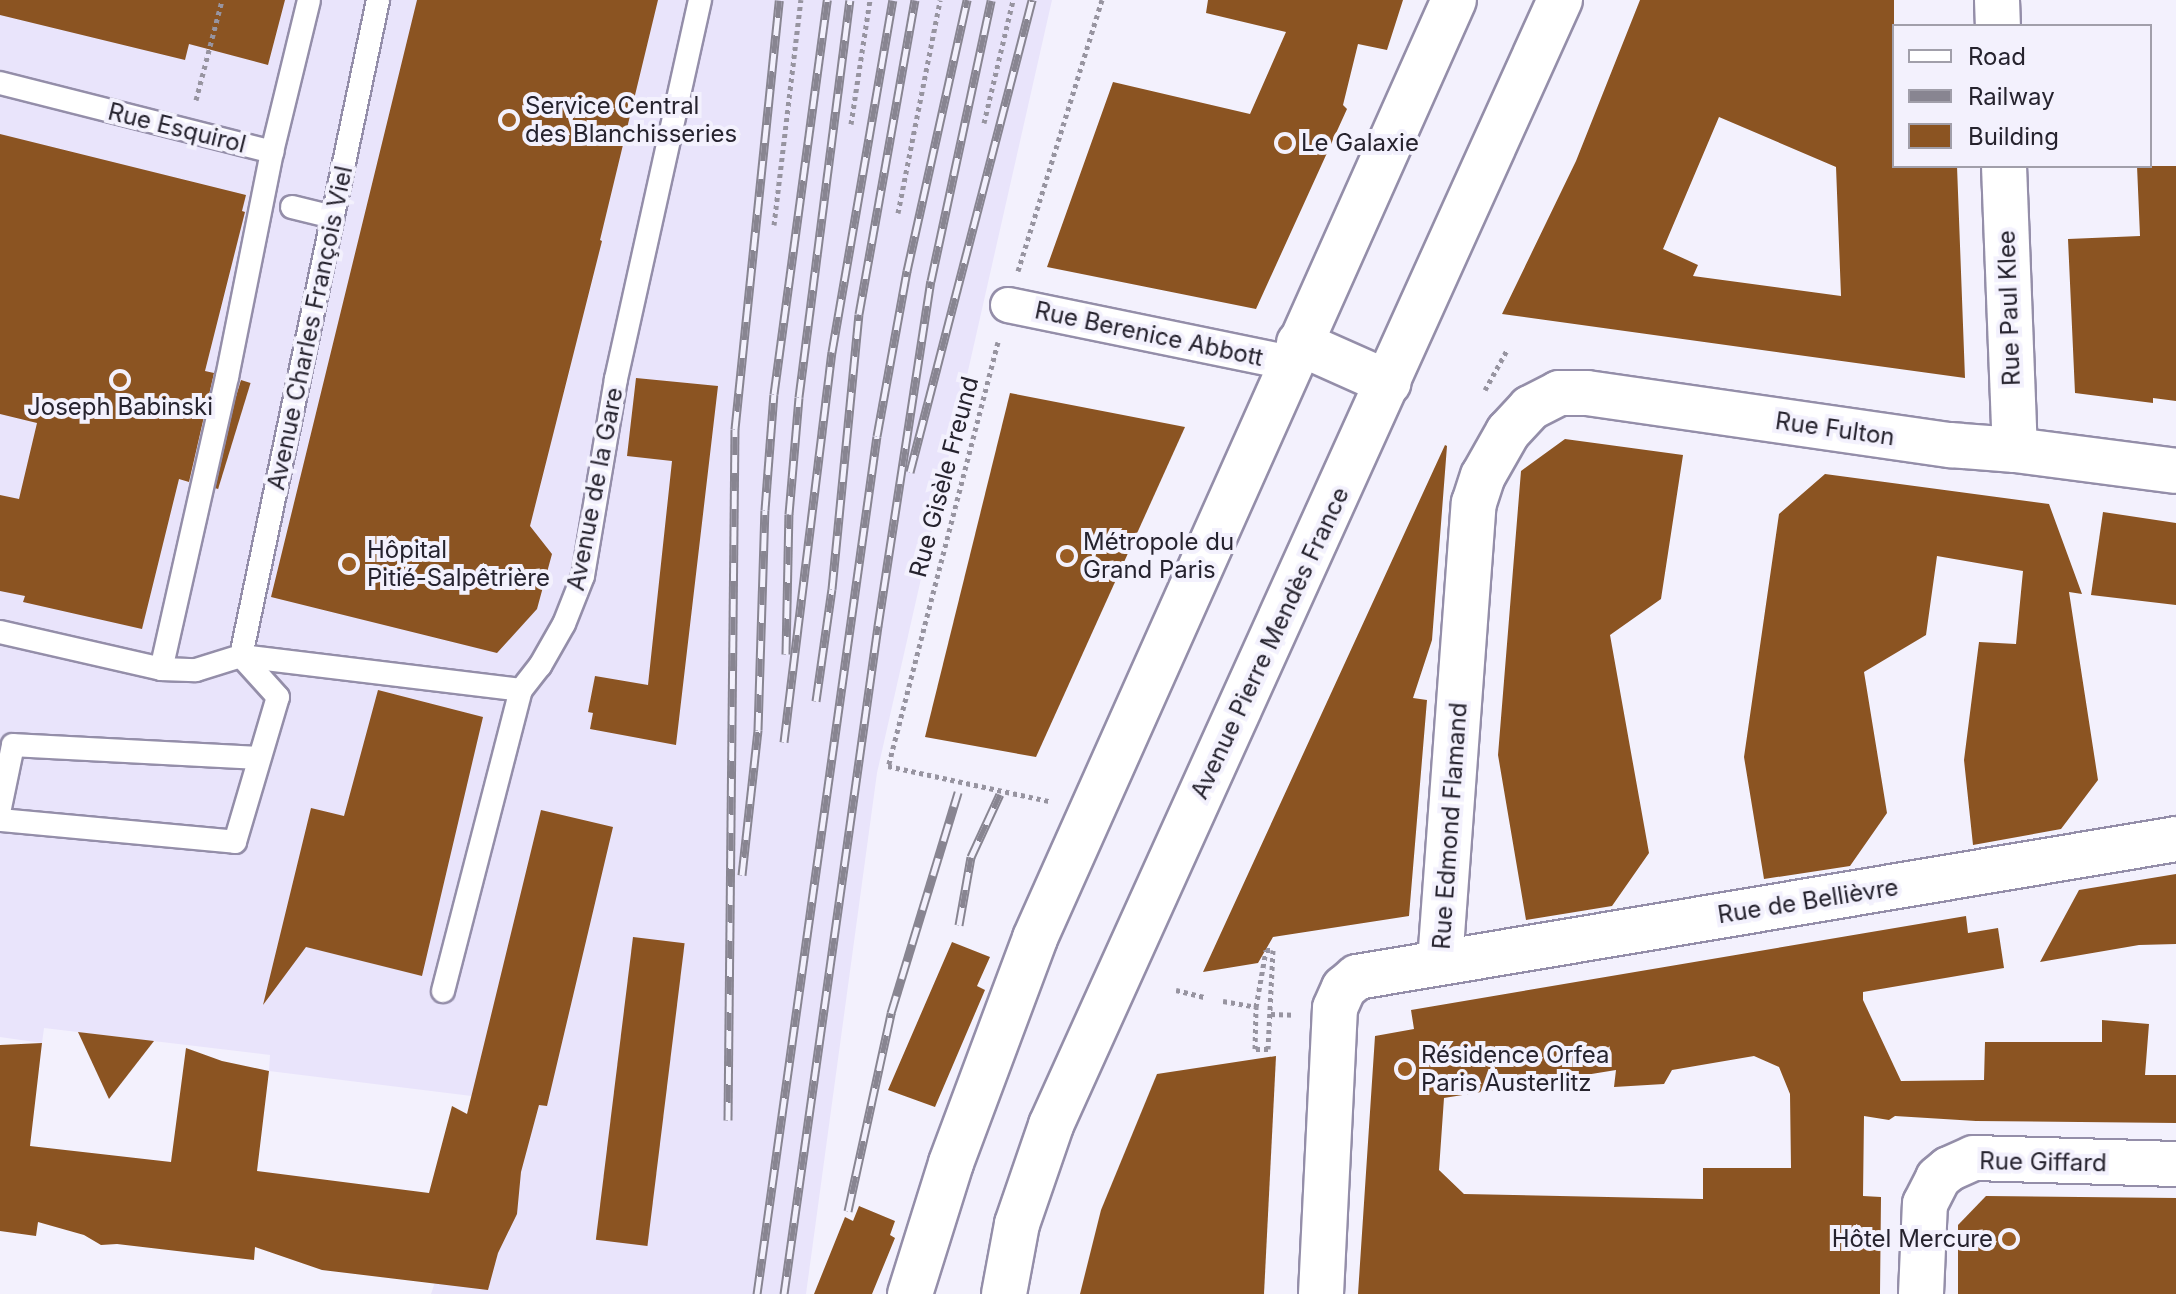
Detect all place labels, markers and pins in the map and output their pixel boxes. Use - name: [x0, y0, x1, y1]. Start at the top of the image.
- place label: Service Central des Blanchisseries: [525, 92, 737, 148]
- marker: Service Central des Blanchisseries: [500, 111, 518, 129]
- place label: Le Galaxie: [1301, 129, 1419, 157]
- marker: Le Galaxie: [1276, 134, 1294, 152]
- marker: Joseph Babinski: [111, 371, 129, 389]
- place label: Joseph Babinski: [27, 393, 213, 421]
- place label: Métropole du Grand Paris: [1083, 528, 1234, 584]
- place label: Hôpital Pitié-Salpêtrière: [367, 536, 550, 592]
- marker: Métropole du Grand Paris: [1058, 547, 1076, 565]
- marker: Hôpital Pitié-Salpêtrière: [338, 553, 360, 575]
- place label: Résidence Orfea Paris Austerlitz: [1421, 1041, 1610, 1097]
- marker: Résidence Orfea Paris Austerlitz: [1396, 1060, 1414, 1078]
- place label: Hôtel Mercure: [1832, 1225, 1993, 1253]
- marker: Hôtel Mercure: [2000, 1230, 2018, 1248]

